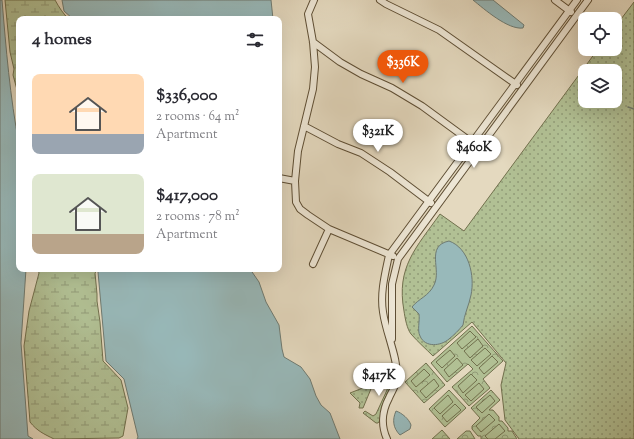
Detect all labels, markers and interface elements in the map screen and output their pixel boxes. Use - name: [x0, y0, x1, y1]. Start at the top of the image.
- map controls: [578, 12, 622, 108]
- button: locate: [578, 12, 622, 56]
- text: 4 homes: [32, 28, 92, 52]
- icon: filters: [244, 29, 266, 51]
- pin: $336K: [375, 50, 431, 84]
- text: $336K: [386, 54, 420, 72]
- button: layers: [578, 64, 622, 108]
- text: $336,000: [156, 84, 218, 108]
- icon: home: [64, 90, 112, 138]
- text: 2 rooms · 64 m²: [156, 108, 239, 126]
- pin: $321K: [350, 119, 406, 153]
- text: $321K: [362, 123, 394, 141]
- text: Apartment: [156, 126, 217, 144]
- pin: $460K: [446, 135, 502, 169]
- text: $460K: [456, 139, 492, 157]
- text: $417,000: [156, 184, 218, 208]
- icon: home: [64, 190, 112, 238]
- text: 2 rooms · 78 m²: [156, 208, 240, 226]
- text: Apartment: [156, 226, 217, 244]
- pin: $417K: [351, 363, 407, 397]
- text: $417K: [362, 367, 396, 385]

